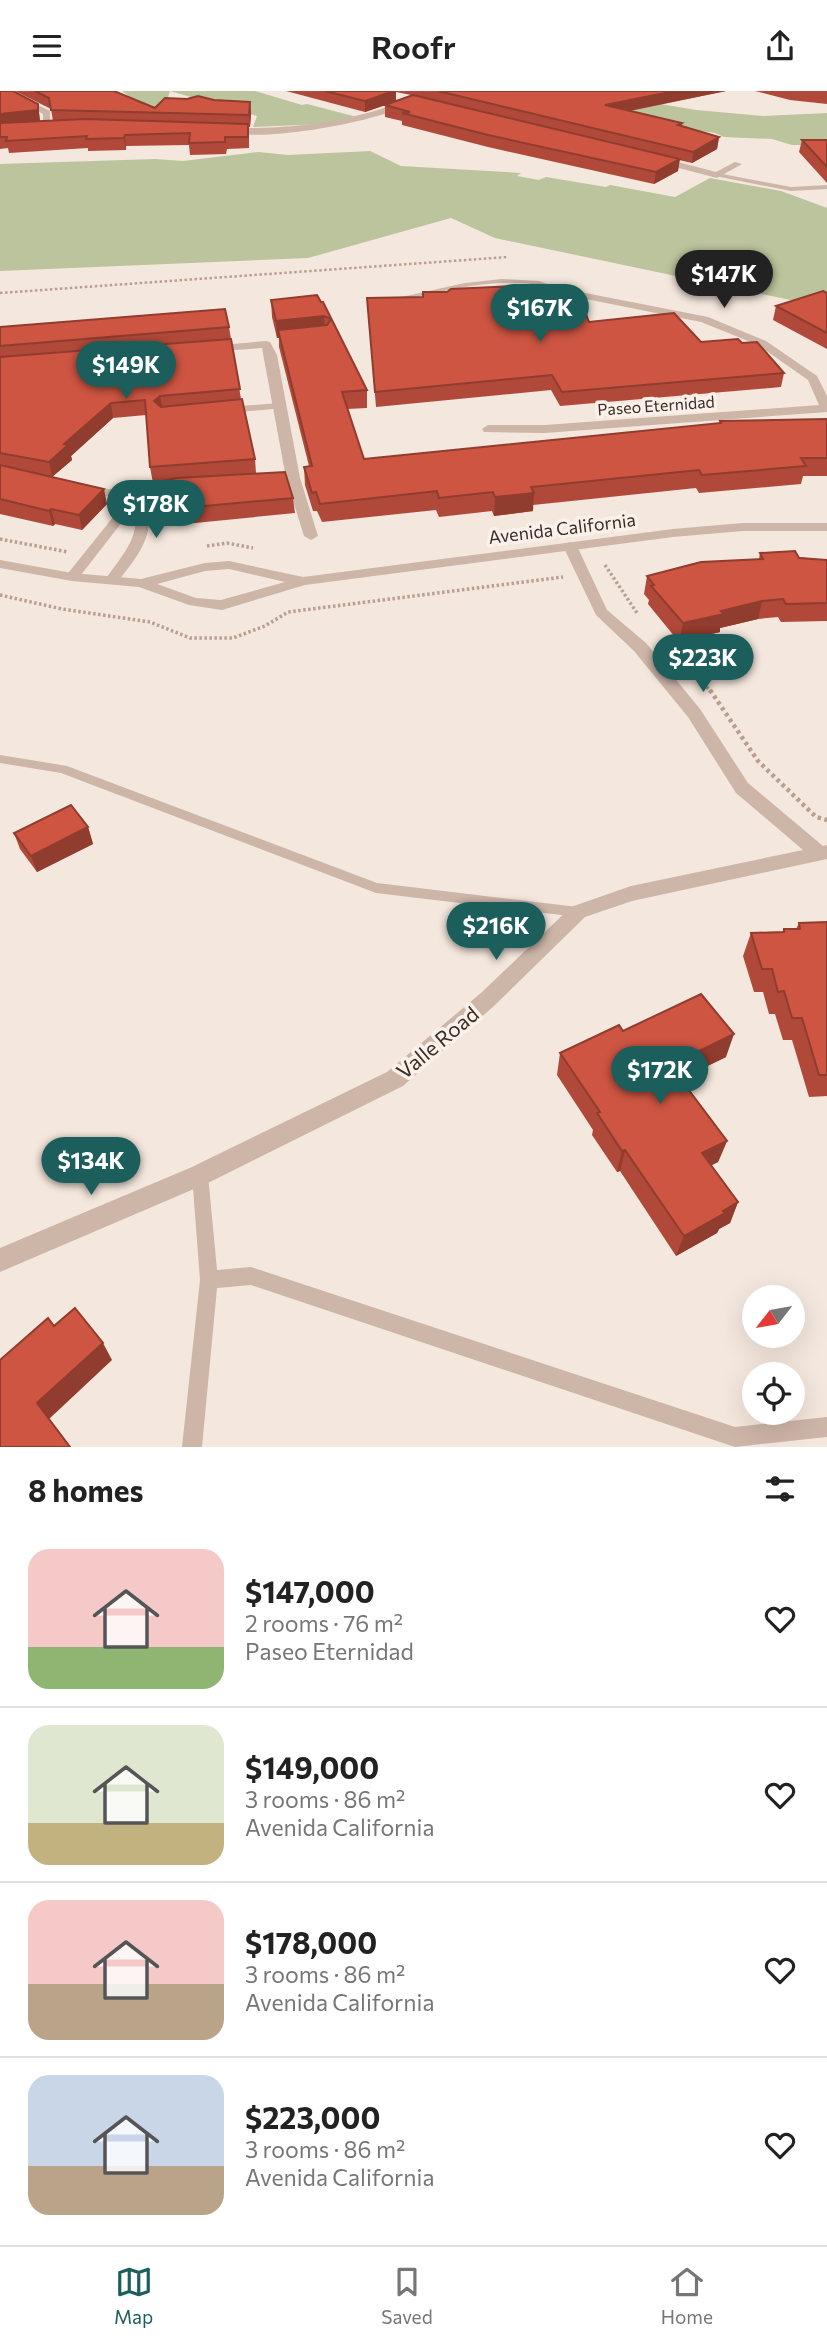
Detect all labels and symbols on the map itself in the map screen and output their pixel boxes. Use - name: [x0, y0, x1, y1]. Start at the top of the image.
- pin: $147K: [675, 251, 773, 310]
- pin: $167K: [491, 285, 589, 344]
- pin: $149K: [77, 341, 175, 401]
- street label: Paseo Eternidad: [597, 391, 715, 419]
- pin: $178K: [107, 481, 205, 540]
- street label: Avenida California: [487, 508, 637, 548]
- pin: $223K: [654, 635, 752, 694]
- pin: $216K: [447, 903, 545, 962]
- street label: Valle Road: [391, 1001, 483, 1083]
- pin: $172K: [611, 1047, 709, 1106]
- pin: $134K: [42, 1137, 140, 1197]
- north arrow: [742, 1285, 805, 1347]

